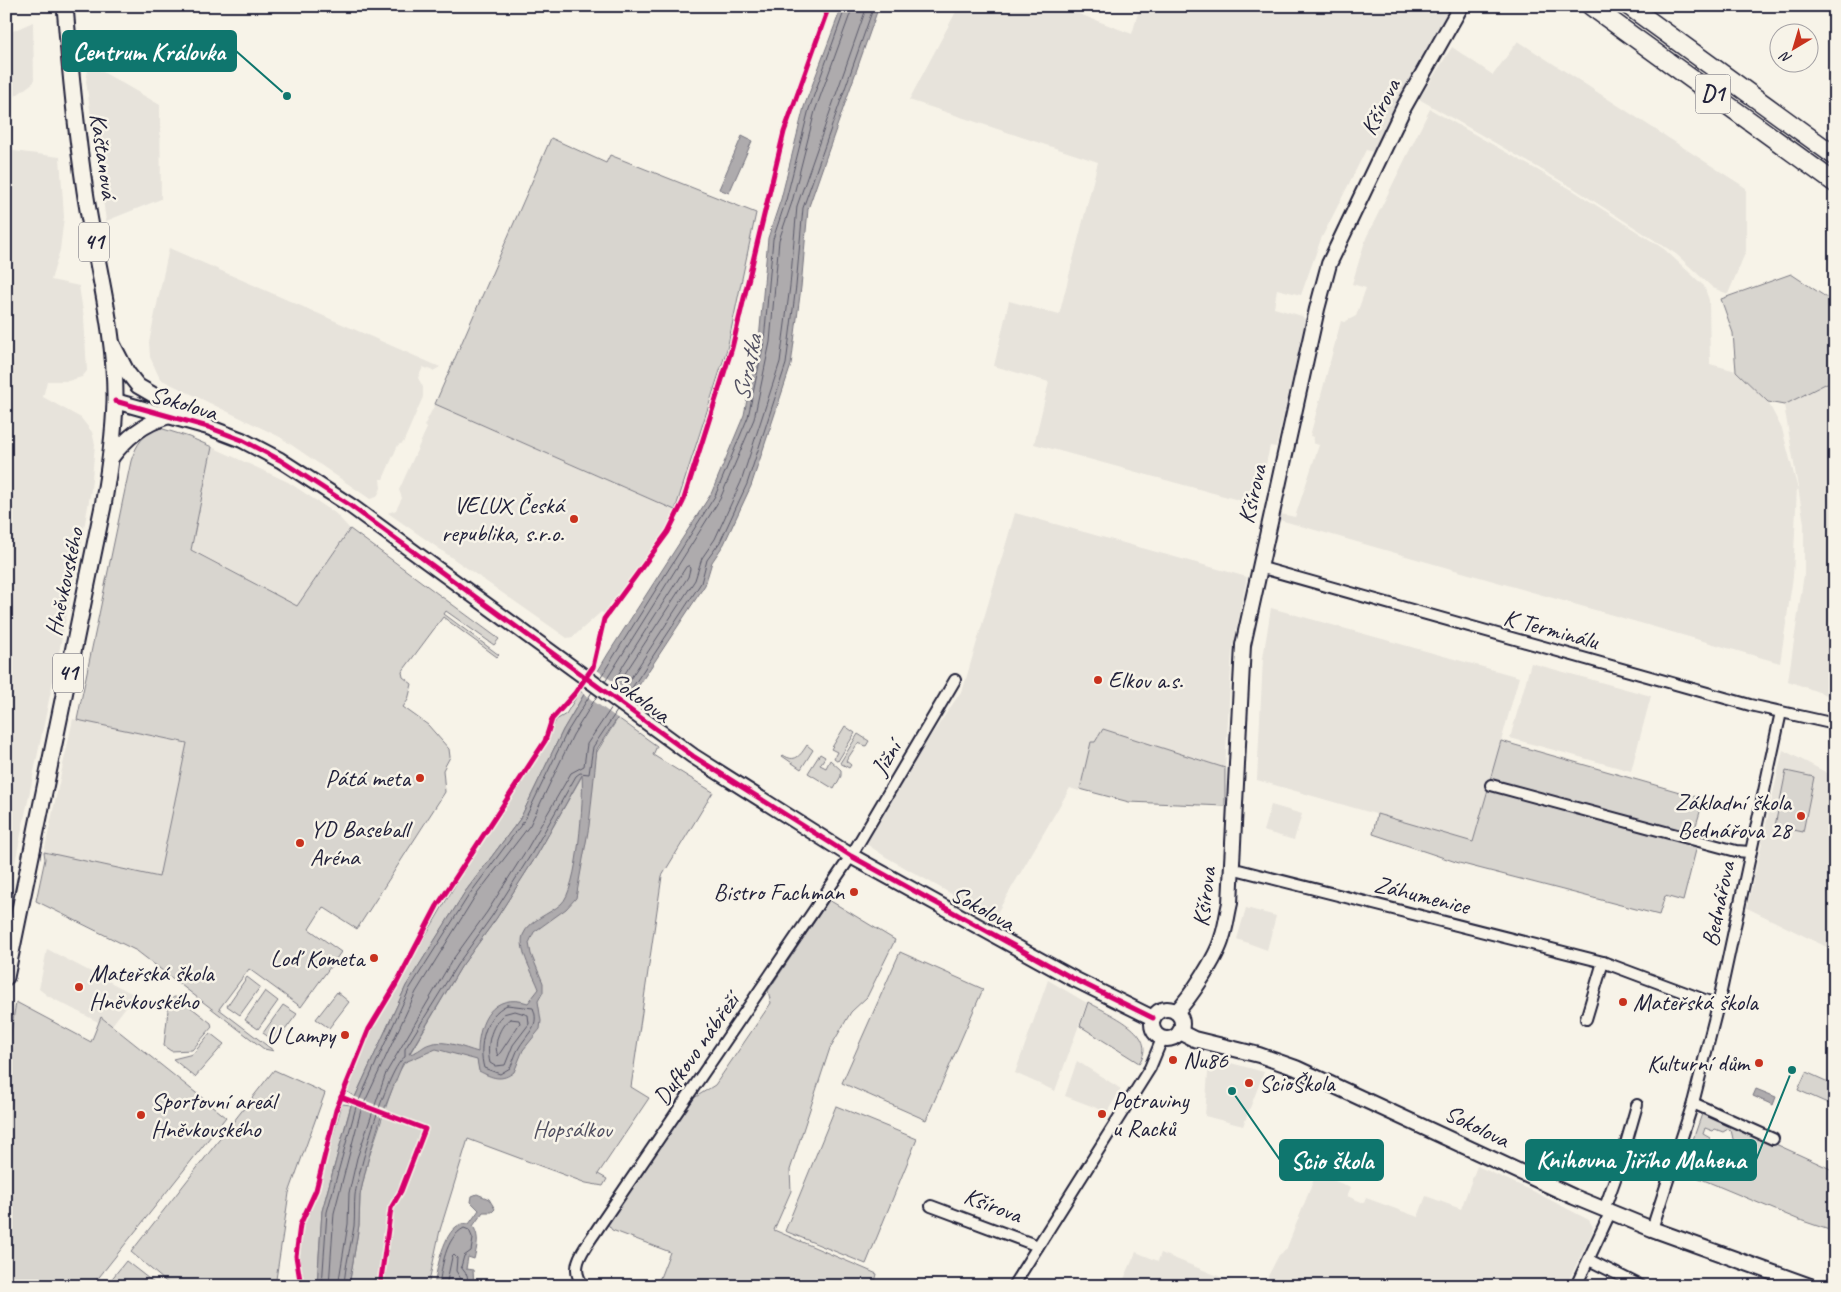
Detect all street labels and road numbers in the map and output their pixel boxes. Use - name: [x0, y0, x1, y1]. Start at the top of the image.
- street label: Kšírova: [1353, 73, 1407, 140]
- road number: D1: [1696, 74, 1730, 114]
- street label: Kaštanová: [83, 111, 125, 203]
- road number: 41: [79, 222, 109, 262]
- street label: Sokolova: [147, 379, 222, 428]
- street label: Kšírova: [1231, 460, 1274, 526]
- street label: Hněvkovského: [38, 524, 90, 639]
- street label: K Terminálu: [1500, 602, 1604, 657]
- road number: 41: [53, 654, 83, 692]
- street label: Sokolova: [604, 665, 678, 730]
- street label: Jižní: [864, 731, 910, 782]
- street label: Bednářova: [1694, 858, 1742, 949]
- street label: Kšírova: [1185, 864, 1223, 928]
- street label: Záhumenice: [1371, 869, 1475, 922]
- street label: Sokolova: [946, 878, 1021, 938]
- street label: Dufkovo nábřeží: [647, 984, 748, 1111]
- street label: Sokolova: [1440, 1098, 1516, 1155]
- street label: Kšírova: [960, 1180, 1027, 1230]

